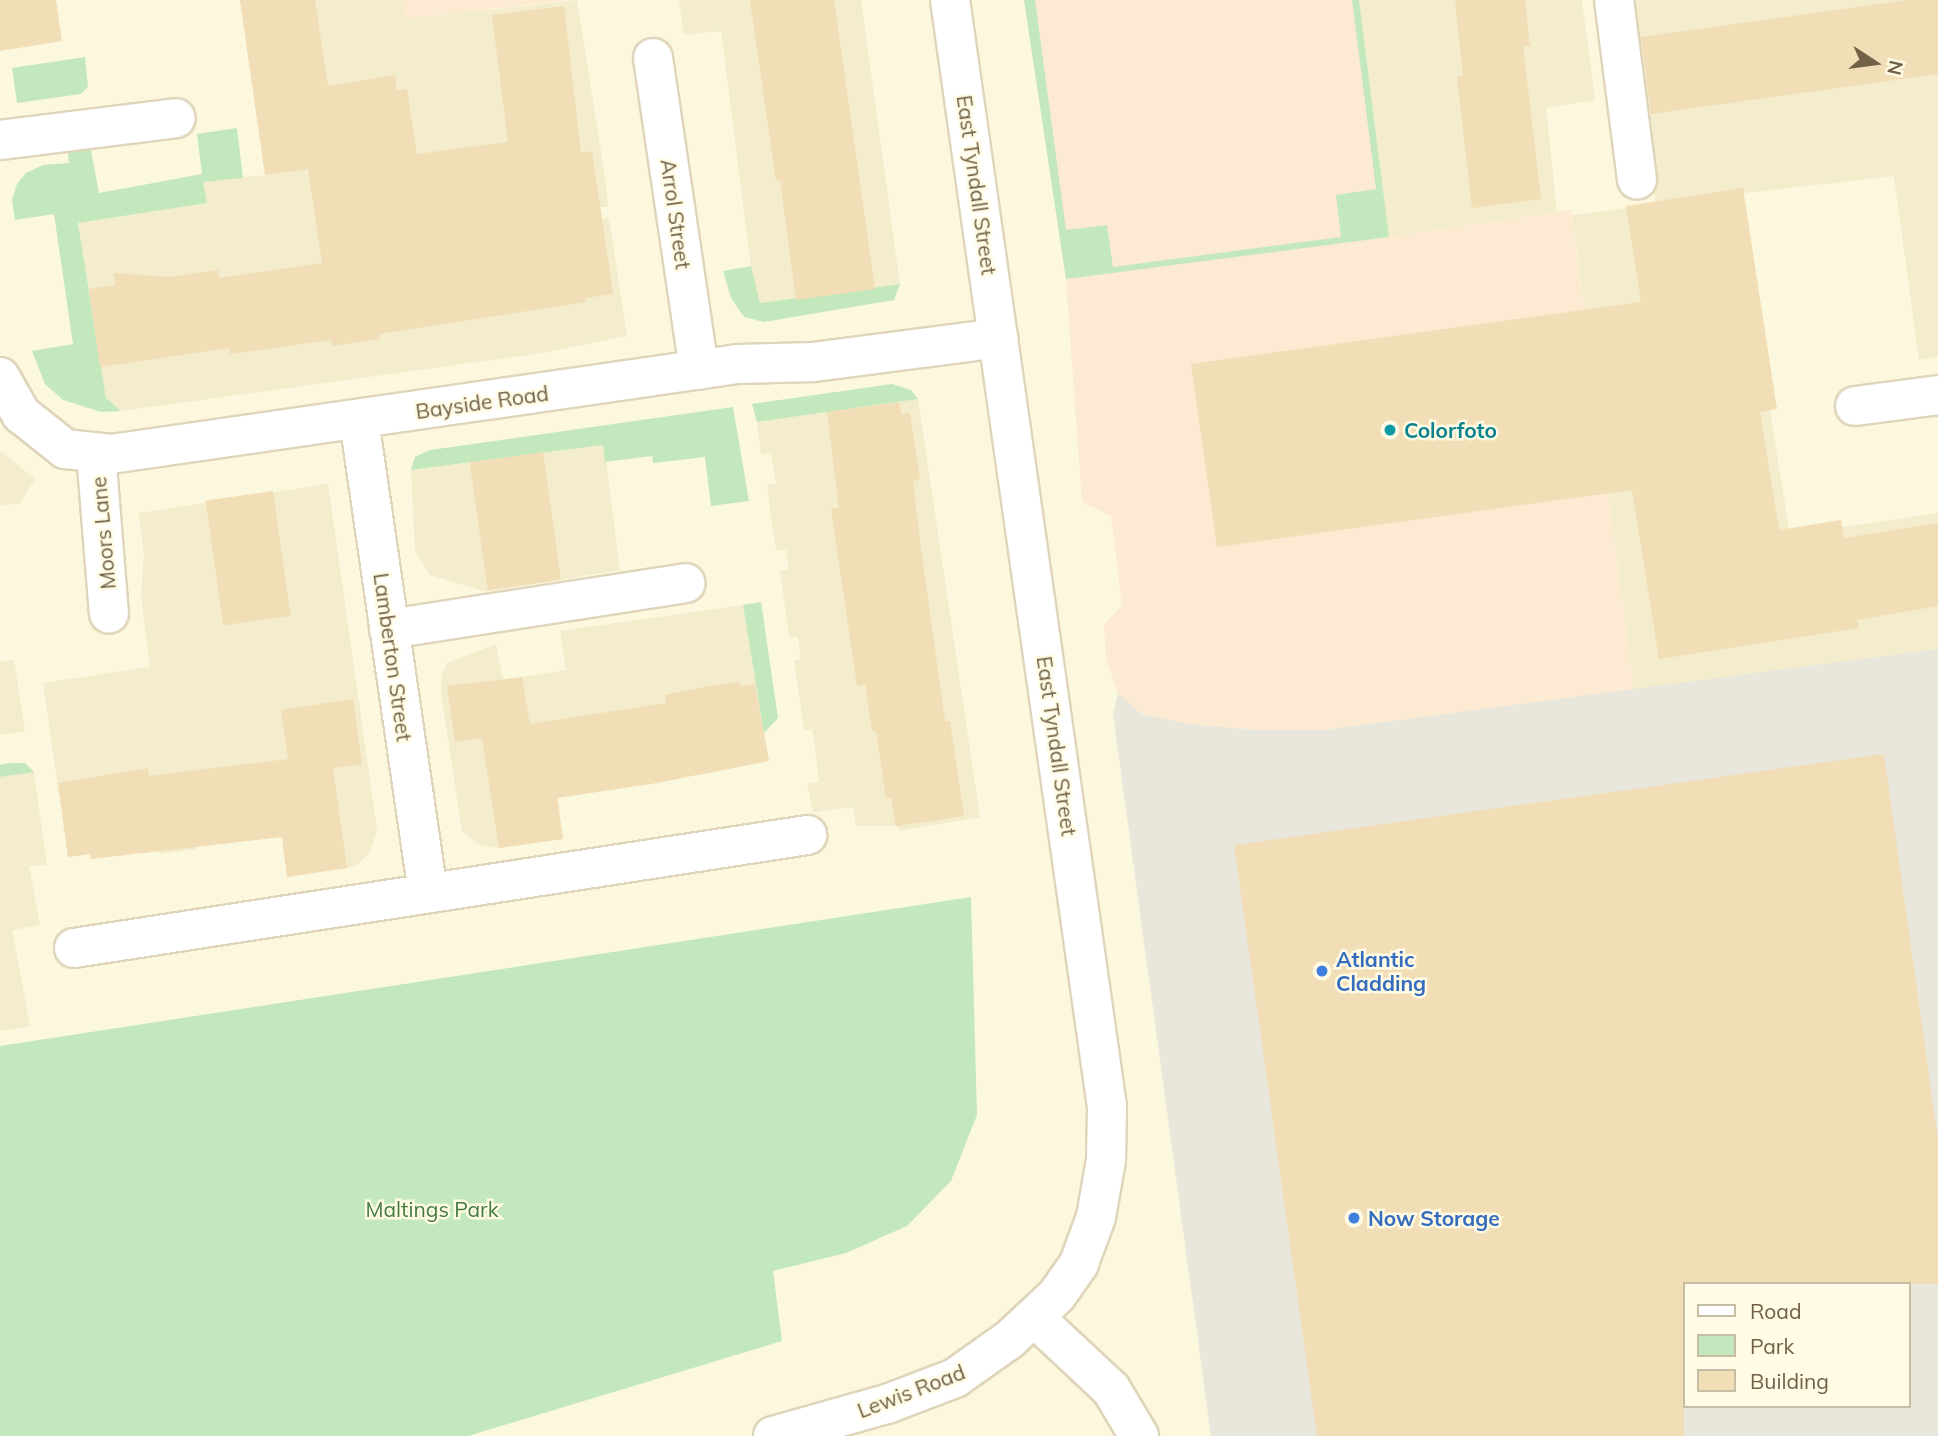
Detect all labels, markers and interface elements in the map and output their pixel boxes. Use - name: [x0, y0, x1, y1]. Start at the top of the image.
- north arrow: [1840, 28, 1910, 98]
- text: N: [1882, 58, 1909, 77]
- street label: East Tyndall Street: [952, 93, 1002, 277]
- street label: Arrol Street: [656, 157, 696, 271]
- street label: Bayside Road: [414, 380, 550, 424]
- place label: Colorfoto: [1404, 417, 1497, 443]
- marker: Colorfoto: [1382, 422, 1398, 438]
- street label: Moors Lane: [86, 476, 120, 590]
- street label: Lamberton Street: [369, 571, 417, 743]
- street label: East Tyndall Street: [1032, 654, 1082, 838]
- place label: Atlantic Cladding: [1336, 946, 1426, 996]
- marker: Atlantic Cladding: [1314, 963, 1330, 979]
- park label: Maltings Park: [365, 1196, 499, 1222]
- place label: Now Storage: [1368, 1205, 1500, 1231]
- marker: Now Storage: [1346, 1210, 1362, 1226]
- legend: [1682, 1282, 1910, 1408]
- text: Road: [1750, 1298, 1801, 1324]
- text: Park: [1750, 1333, 1794, 1359]
- street label: Lewis Road: [854, 1359, 968, 1423]
- text: Building: [1750, 1368, 1829, 1394]

